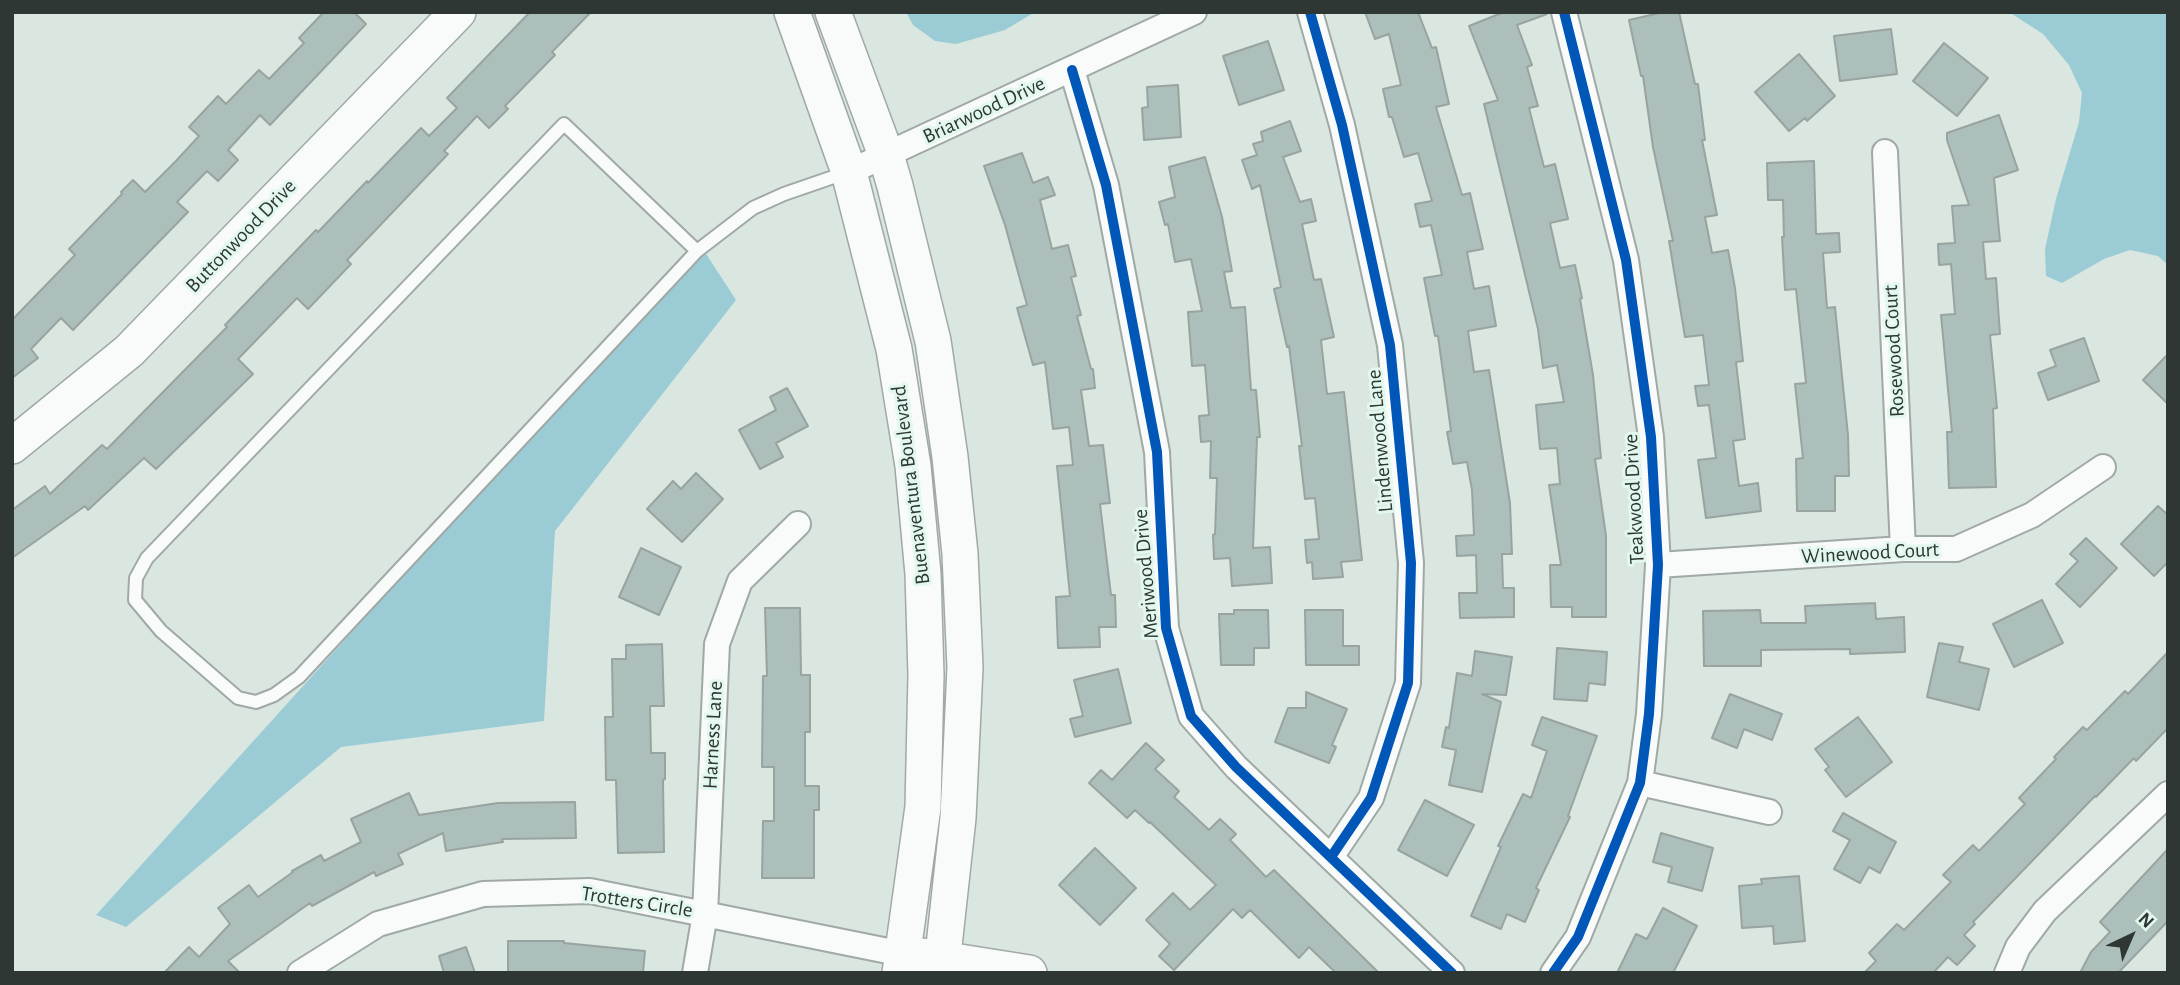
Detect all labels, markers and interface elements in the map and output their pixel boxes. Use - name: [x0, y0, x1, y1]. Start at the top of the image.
- street label: Briarwood Drive: [919, 71, 1049, 149]
- street label: Buttonwood Drive: [180, 174, 302, 298]
- street label: Rosewood Court: [1878, 284, 1910, 418]
- street label: Lindenwood Lane: [1361, 369, 1399, 513]
- street label: Buenaventura Boulevard: [886, 384, 936, 586]
- street label: Teakwood Drive: [1618, 433, 1650, 565]
- street label: Meriwood Drive: [1128, 508, 1164, 640]
- street label: Winewood Court: [1800, 537, 1940, 569]
- street label: Harness Lane: [698, 680, 728, 790]
- street label: Trotters Circle: [579, 881, 695, 923]
- north arrow: [2096, 901, 2166, 971]
- text: N: [2135, 909, 2157, 932]

